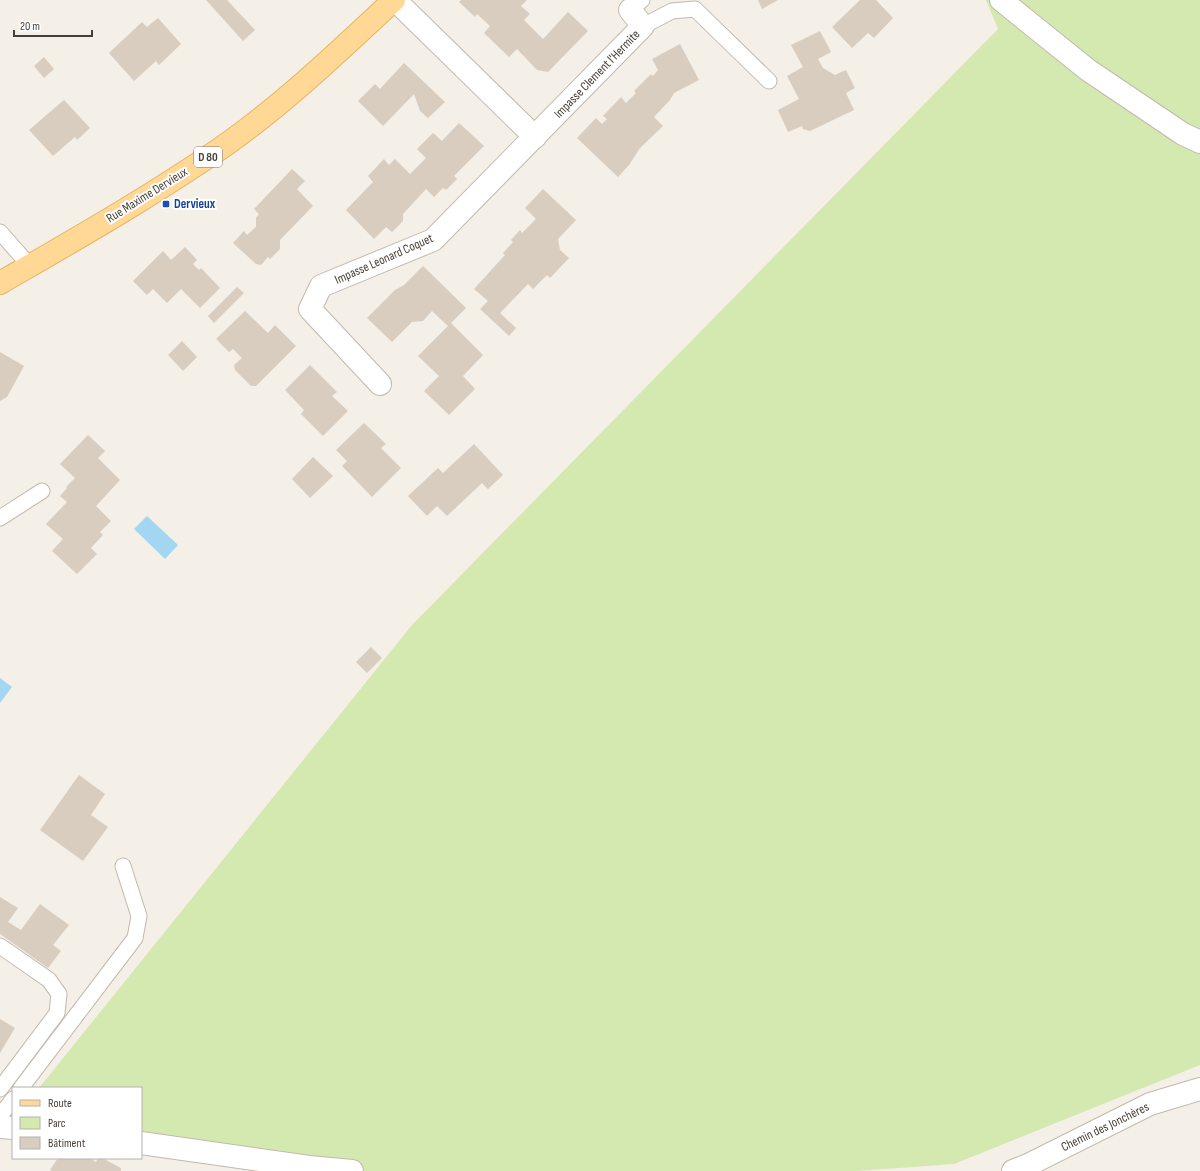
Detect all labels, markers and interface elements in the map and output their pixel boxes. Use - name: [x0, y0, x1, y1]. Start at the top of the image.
- scale bar: [14, 12, 92, 38]
- text: 20 m: [20, 19, 40, 34]
- street label: Impasse Clement l'Hermite: [551, 26, 643, 122]
- road number: D 80: [194, 147, 222, 167]
- street label: Rue Maxime Dervieux: [103, 164, 191, 226]
- place label: Dervieux: [174, 196, 216, 212]
- marker: Dervieux: [161, 199, 171, 209]
- street label: Impasse Leonard Coquet: [332, 230, 436, 288]
- legend: [12, 1087, 142, 1159]
- text: Route: [48, 1096, 72, 1111]
- street label: Chemin des Jonchères: [1058, 1099, 1152, 1155]
- text: Parc: [48, 1116, 66, 1131]
- text: Bâtiment: [48, 1136, 86, 1151]

